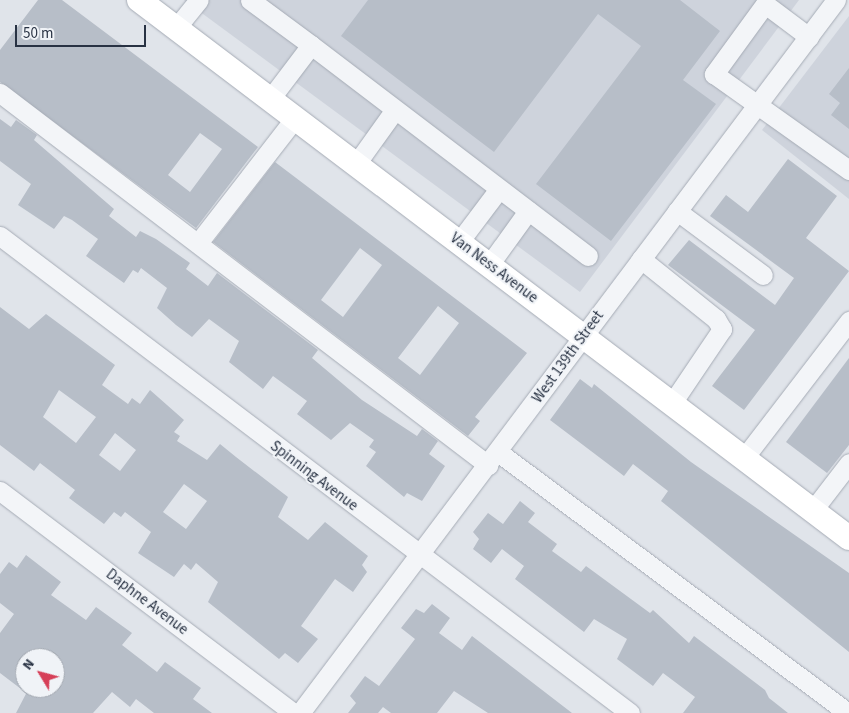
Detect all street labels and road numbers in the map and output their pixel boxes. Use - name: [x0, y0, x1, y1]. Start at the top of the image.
- street label: Van Ness Avenue: [447, 229, 541, 307]
- street label: West 139th Street: [529, 307, 607, 407]
- street label: Spinning Avenue: [267, 437, 361, 515]
- street label: Daphne Avenue: [102, 565, 192, 639]

